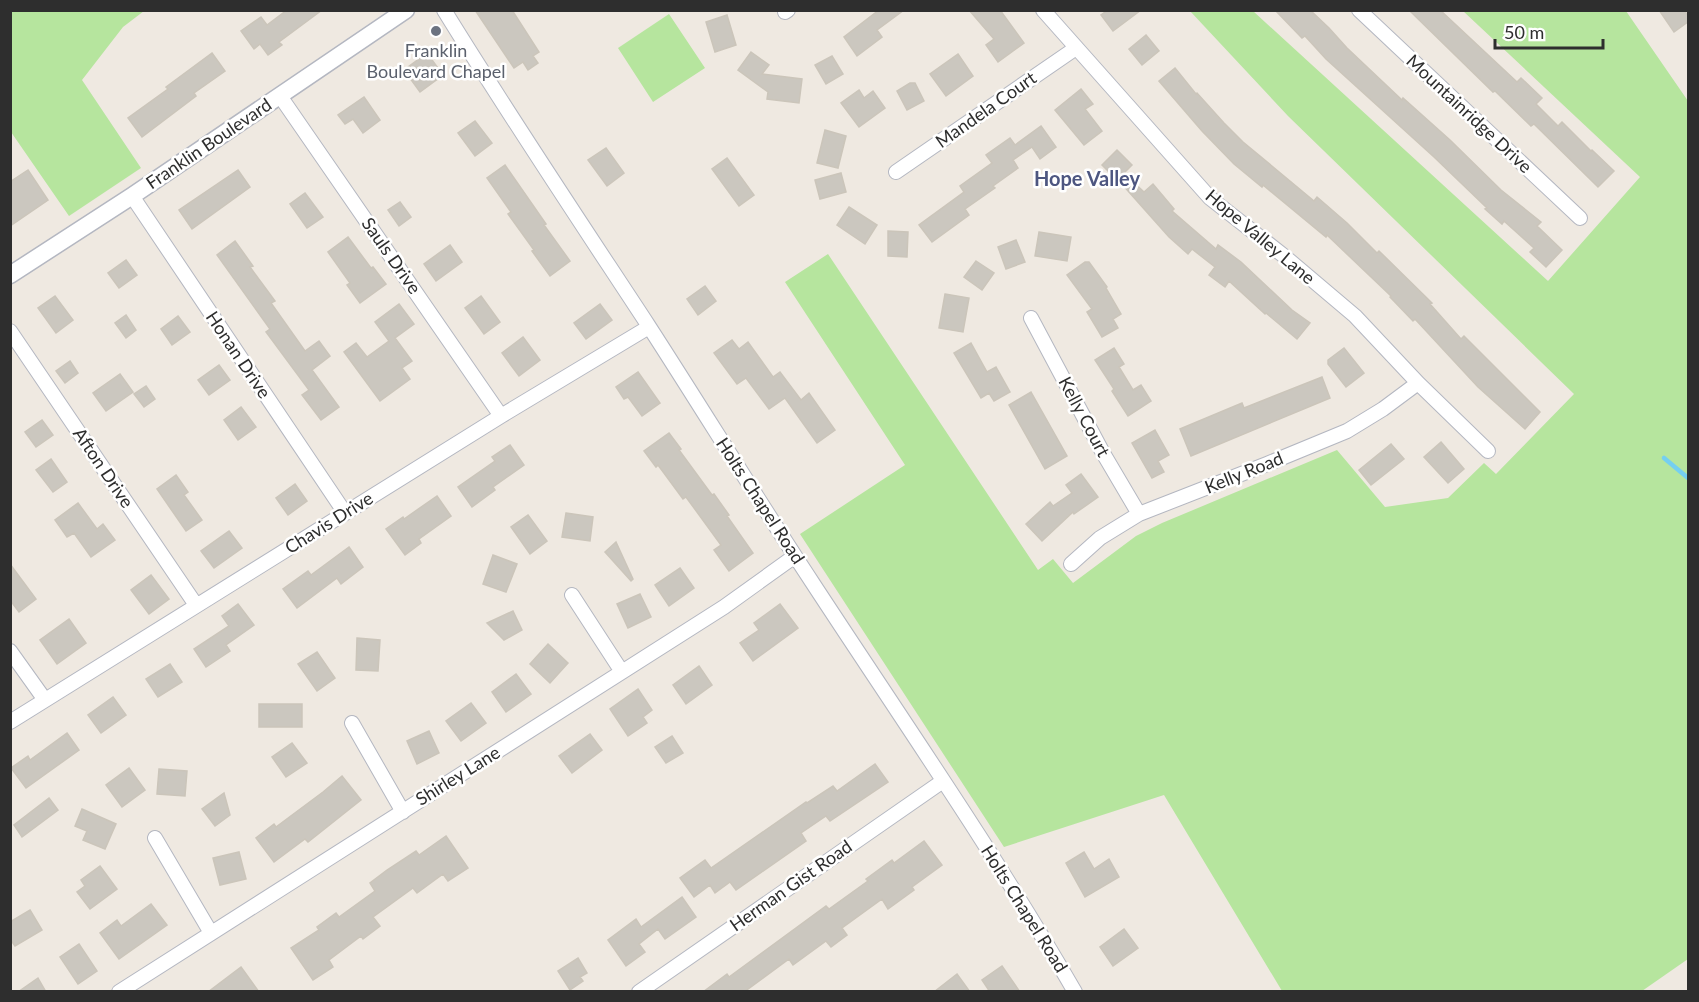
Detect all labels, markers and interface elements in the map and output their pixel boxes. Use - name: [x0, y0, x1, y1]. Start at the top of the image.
- scale bar: [1495, 12, 1603, 50]
- text: 50 m: [1504, 21, 1544, 43]
- marker: Franklin Boulevard Chapel: [429, 24, 443, 38]
- place label: Franklin Boulevard Chapel: [366, 39, 506, 82]
- street label: Mountainridge Drive: [1402, 49, 1537, 177]
- street label: Mandela Court: [931, 66, 1040, 152]
- street label: Franklin Boulevard: [141, 93, 275, 193]
- district label: Hope Valley: [1034, 166, 1141, 190]
- street label: Hope Valley Lane: [1201, 184, 1320, 288]
- street label: Sauls Drive: [358, 213, 426, 298]
- street label: Honan Drive: [202, 307, 276, 402]
- street label: Kelly Court: [1055, 373, 1115, 461]
- street label: Afton Drive: [69, 423, 139, 512]
- street label: Holts Chapel Road: [712, 433, 810, 568]
- street label: Kelly Road: [1201, 446, 1286, 498]
- street label: Chavis Drive: [280, 486, 377, 558]
- street label: Shirley Lane: [411, 741, 504, 810]
- street label: Herman Gist Road: [725, 835, 856, 936]
- street label: Holts Chapel Road: [977, 841, 1073, 976]

